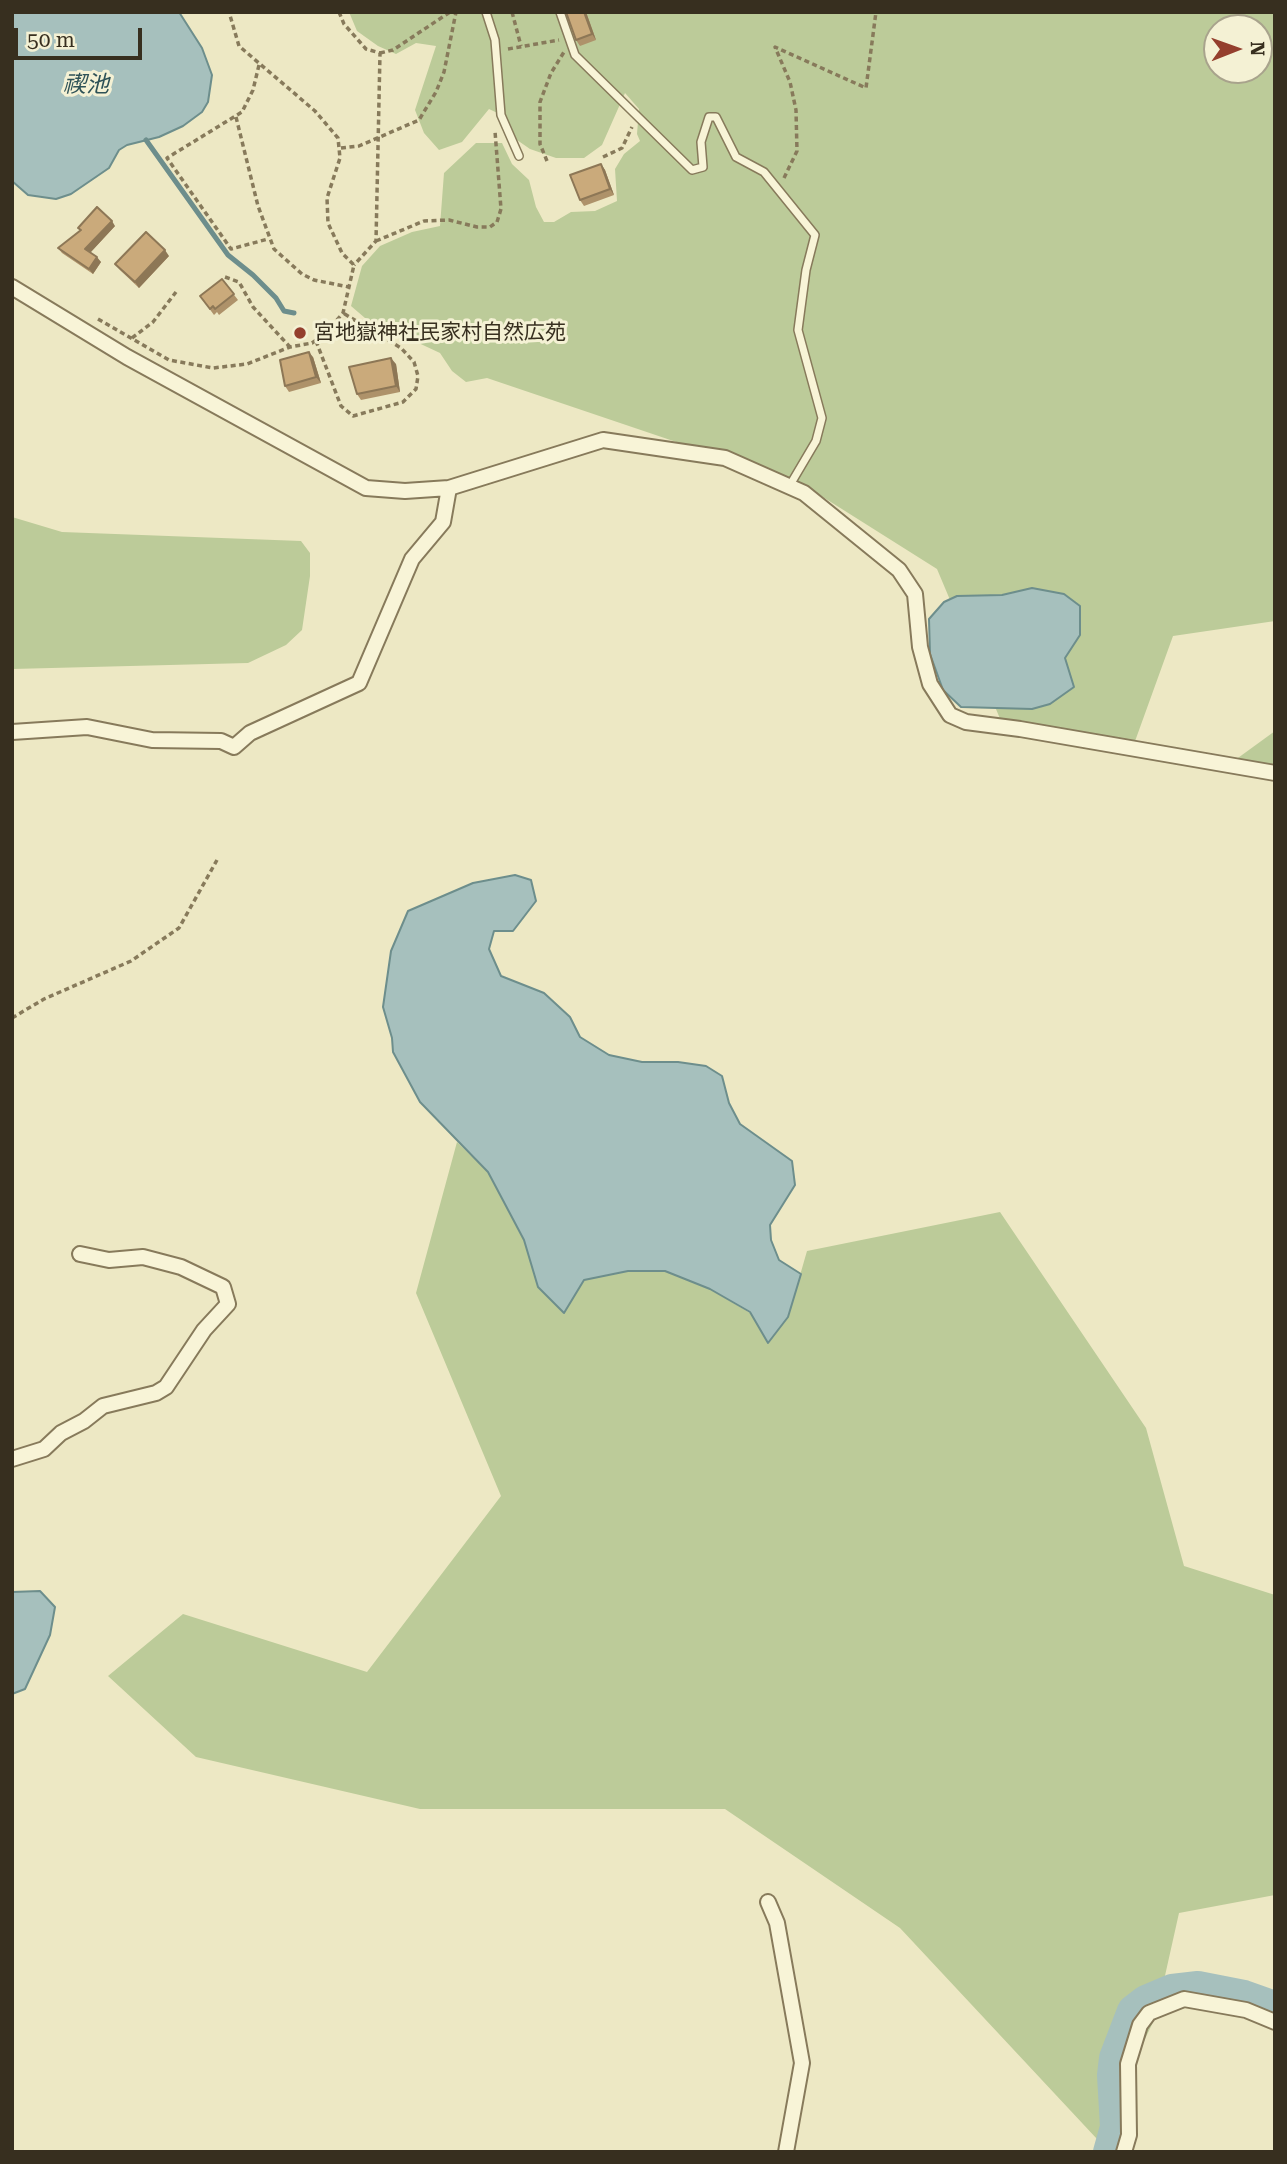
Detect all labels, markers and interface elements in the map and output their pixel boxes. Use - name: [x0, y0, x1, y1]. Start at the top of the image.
- scale bar: [18, 14, 145, 58]
- north arrow: [1203, 14, 1273, 84]
- text: 50 m: [27, 28, 75, 52]
- text: N: [1246, 41, 1269, 56]
- water label: 禊池: [63, 71, 109, 99]
- place label: 宮地嶽神社民家村自然広苑: [314, 320, 566, 346]
- marker: 宮地嶽神社民家村自然広苑: [292, 325, 308, 341]

